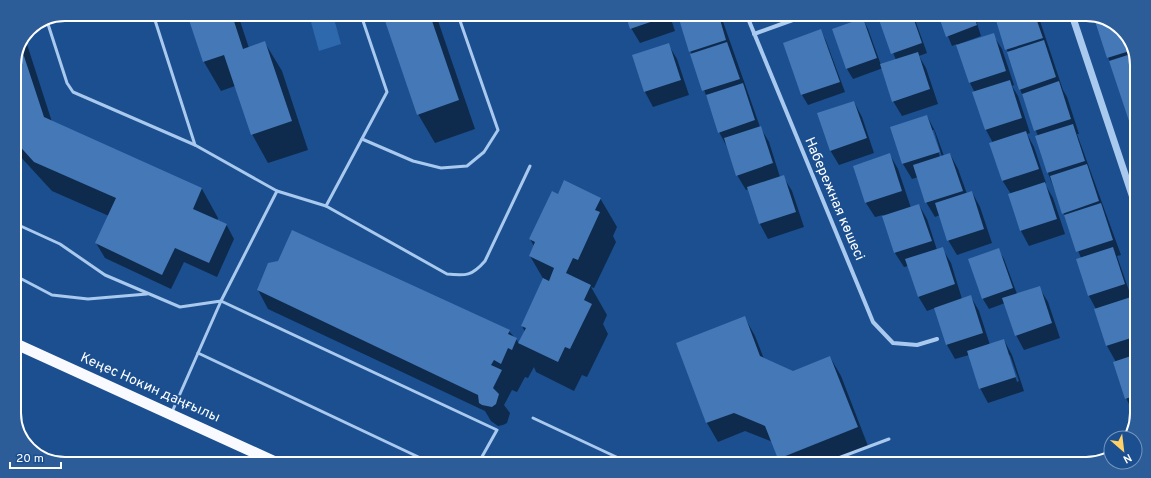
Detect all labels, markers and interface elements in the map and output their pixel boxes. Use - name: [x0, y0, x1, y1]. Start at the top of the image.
- street label: Набережная көшесі: [800, 135, 868, 263]
- street label: Кеңес Нокин даңғылы: [77, 349, 223, 427]
- north arrow: [1103, 430, 1143, 470]
- scale bar: [10, 444, 61, 470]
- text: N: [1120, 450, 1134, 466]
- text: 20 m: [16, 451, 44, 467]

